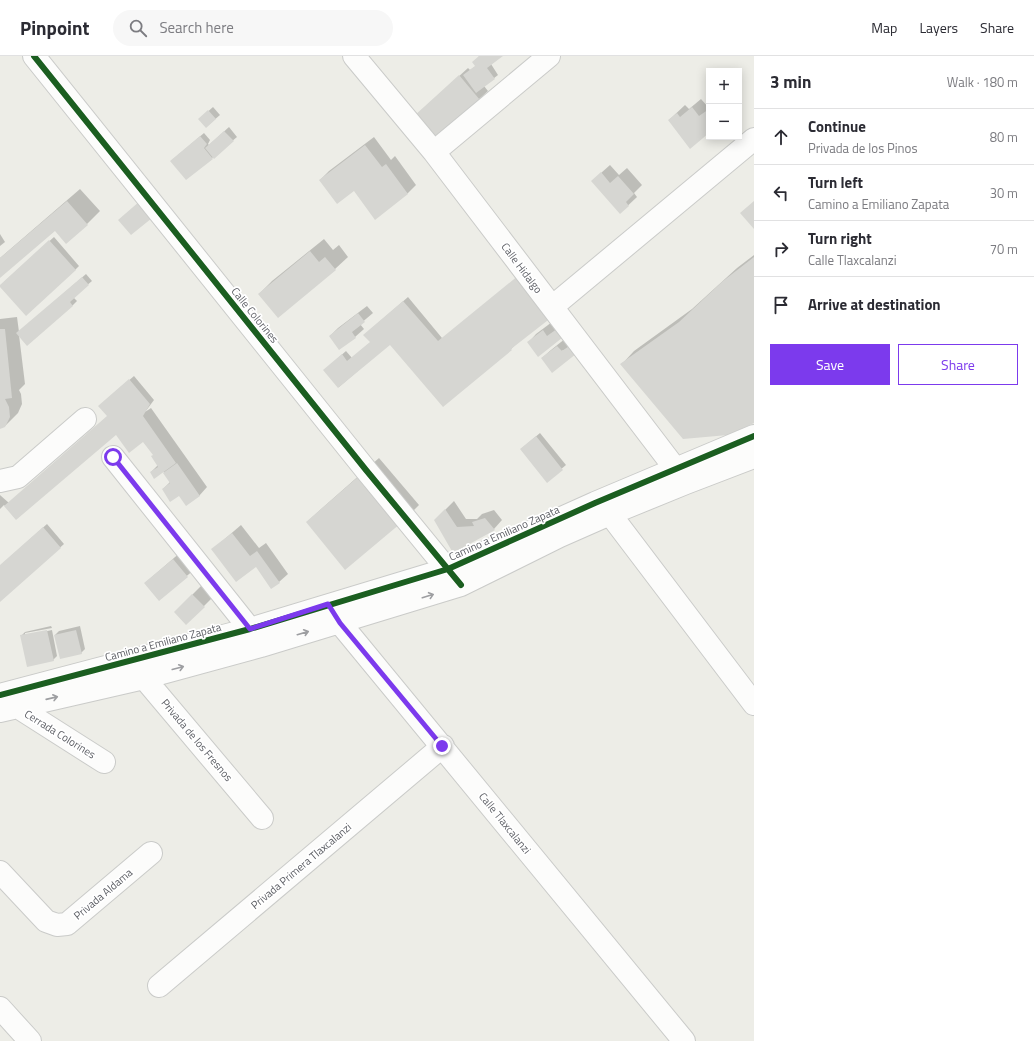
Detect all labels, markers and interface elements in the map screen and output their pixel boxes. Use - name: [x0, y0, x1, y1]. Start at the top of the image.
- search box: [113, 10, 393, 46]
- text: Pinpoint: [20, 13, 89, 42]
- text: Search here: [159, 16, 234, 39]
- icon: search: [127, 17, 149, 39]
- text: Map: [871, 17, 897, 38]
- text: Layers: [919, 17, 958, 38]
- text: Share: [980, 17, 1014, 38]
- map controls: [706, 68, 742, 140]
- button: +: [706, 68, 742, 104]
- text: 3 min: [770, 69, 811, 95]
- text: Walk · 180 m: [947, 72, 1018, 92]
- button: −: [706, 104, 742, 140]
- text: Continue: [808, 115, 866, 138]
- icon: ahead: [770, 126, 792, 148]
- text: 80 m: [990, 127, 1018, 147]
- text: Privada de los Pinos: [808, 138, 918, 158]
- text: Turn left: [808, 171, 863, 194]
- icon: left: [770, 182, 792, 204]
- text: 30 m: [990, 183, 1018, 203]
- text: Camino a Emiliano Zapata: [808, 194, 949, 214]
- text: Turn right: [808, 227, 872, 250]
- icon: right: [770, 238, 792, 260]
- street label: Calle Hidalgo: [498, 239, 546, 297]
- text: 70 m: [990, 239, 1018, 259]
- text: Calle Tlaxcalanzi: [808, 250, 897, 270]
- street label: Calle Colorines: [228, 284, 282, 346]
- text: Arrive at destination: [808, 293, 941, 316]
- icon: arrive: [770, 294, 792, 316]
- button: Save: [770, 344, 890, 385]
- button: Share: [898, 344, 1018, 385]
- route start: [104, 448, 122, 466]
- street label: Camino a Emiliano Zapata: [446, 501, 562, 565]
- one-way arrow: [421, 591, 433, 599]
- street label: Camino a Emiliano Zapata: [103, 619, 223, 665]
- one-way arrow: [297, 629, 310, 637]
- one-way arrow: [171, 664, 184, 672]
- one-way arrow: [45, 694, 58, 702]
- street label: Privada de los Fresnos: [158, 695, 236, 785]
- street label: Cerrada Colorines: [21, 706, 99, 762]
- route end: [433, 737, 451, 755]
- street label: Calle Tlaxcalanzi: [475, 789, 535, 857]
- street label: Privada Primera Tlaxcalanzi: [247, 819, 355, 913]
- street label: Privada Aldama: [70, 864, 136, 923]

